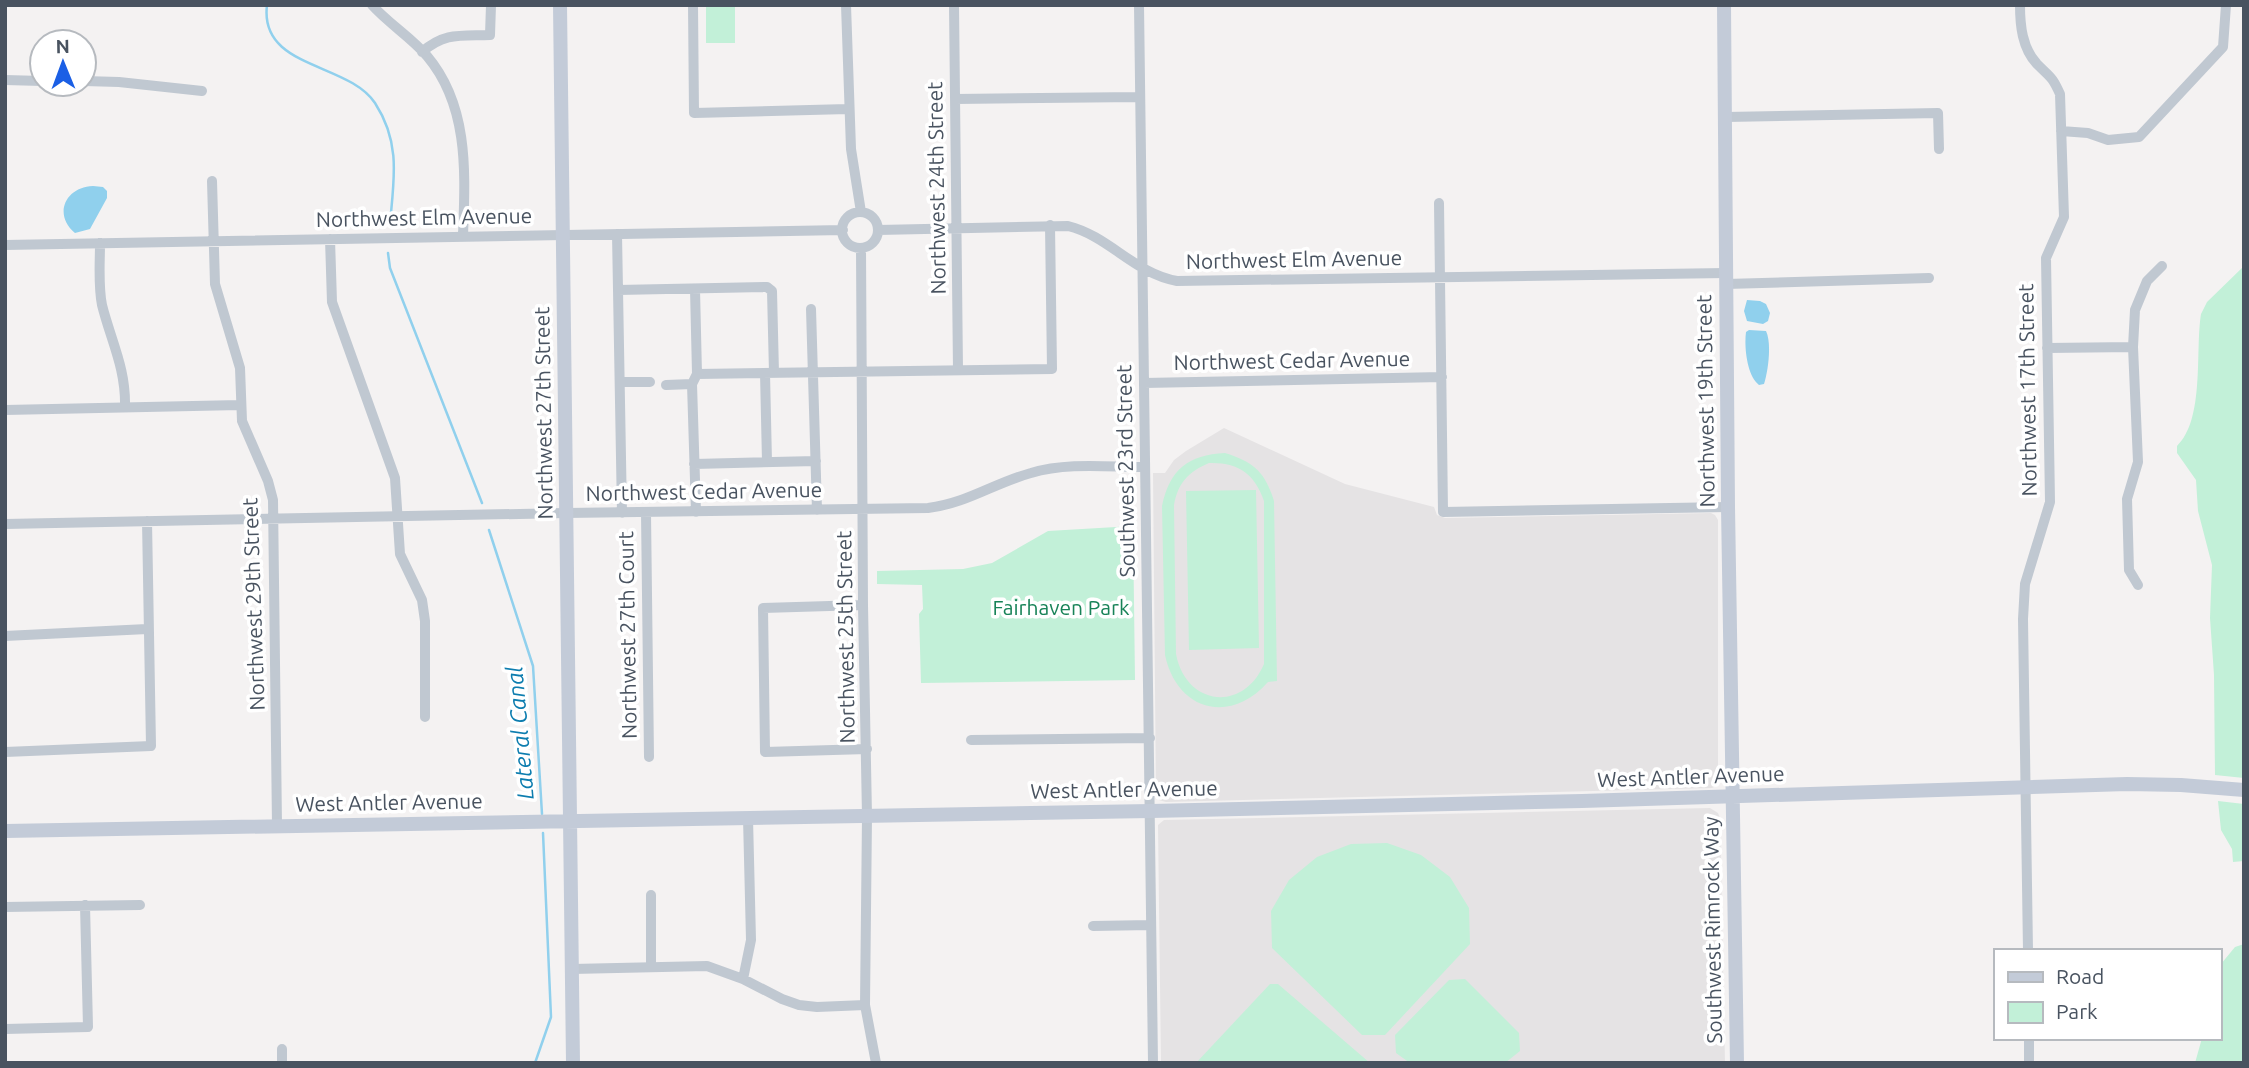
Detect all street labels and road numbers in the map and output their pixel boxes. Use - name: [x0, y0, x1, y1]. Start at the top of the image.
- street label: Northwest 24th Street: [922, 81, 950, 295]
- street label: Northwest Elm Avenue: [316, 203, 532, 231]
- street label: Northwest Elm Avenue: [1186, 245, 1402, 273]
- street label: Northwest 17th Street: [2013, 283, 2041, 497]
- street label: Northwest 19th Street: [1691, 294, 1719, 508]
- street label: Northwest 27th Street: [529, 306, 557, 520]
- street label: Northwest Cedar Avenue: [1174, 346, 1410, 374]
- street label: Southwest 23rd Street: [1111, 364, 1139, 578]
- street label: Northwest Cedar Avenue: [586, 477, 822, 505]
- street label: Northwest 29th Street: [237, 497, 269, 711]
- street label: Northwest 25th Street: [831, 530, 859, 744]
- street label: Northwest 27th Court: [613, 531, 641, 739]
- street label: West Antler Avenue: [1597, 761, 1785, 791]
- street label: West Antler Avenue: [1030, 775, 1218, 803]
- street label: West Antler Avenue: [295, 788, 483, 816]
- street label: Southwest Rimrock Way: [1698, 816, 1726, 1044]

